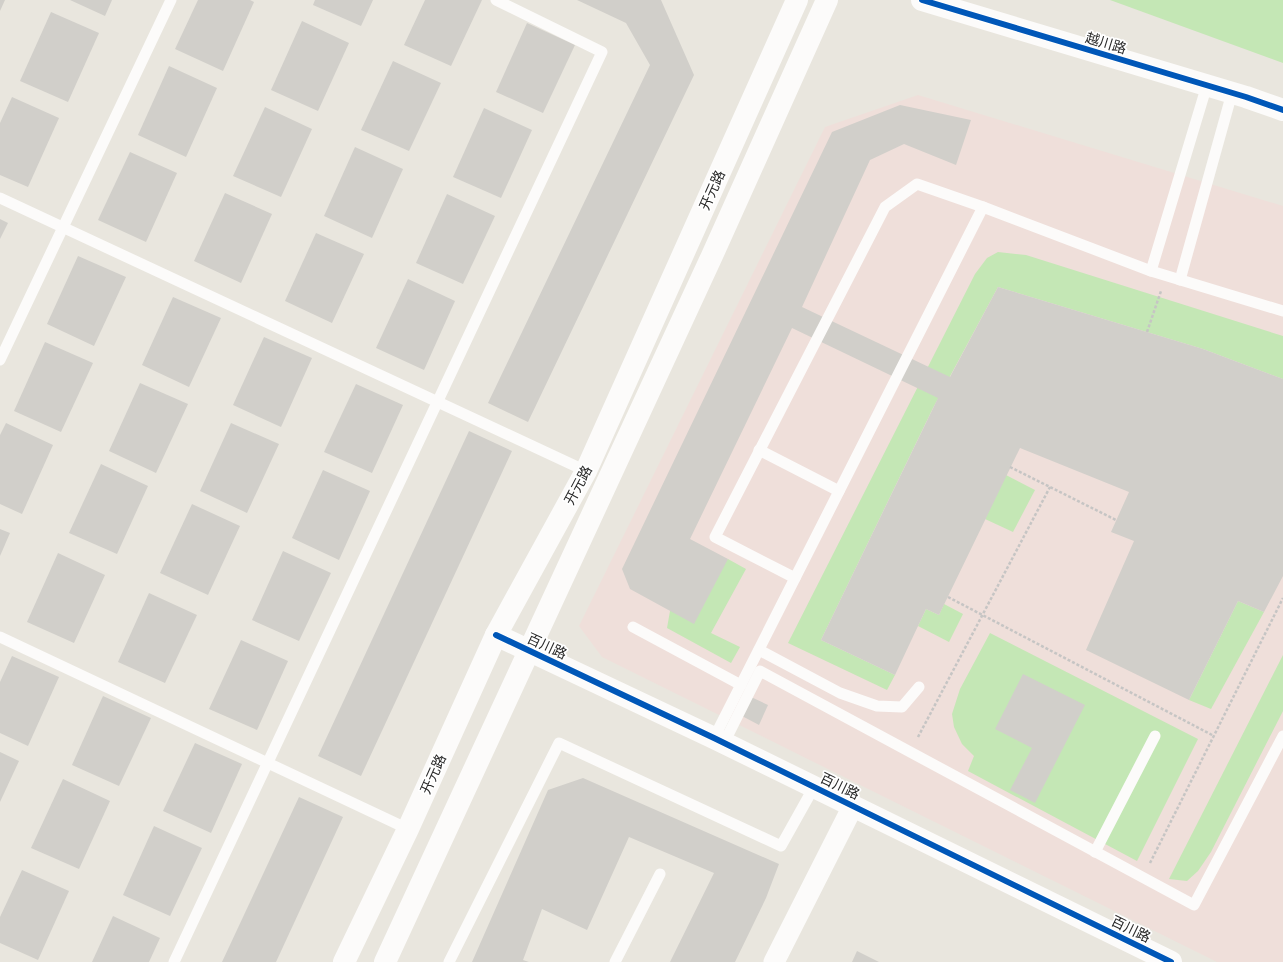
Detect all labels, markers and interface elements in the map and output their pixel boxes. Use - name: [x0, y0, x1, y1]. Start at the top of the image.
- street label: 越川路: [1083, 29, 1128, 58]
- street label: 开元路: [696, 168, 729, 213]
- street label: 开元路: [561, 463, 596, 508]
- street label: 百川路: [524, 630, 569, 663]
- street label: 开元路: [417, 752, 450, 797]
- street label: 百川路: [817, 770, 862, 803]
- street label: 百川路: [1108, 913, 1153, 946]

